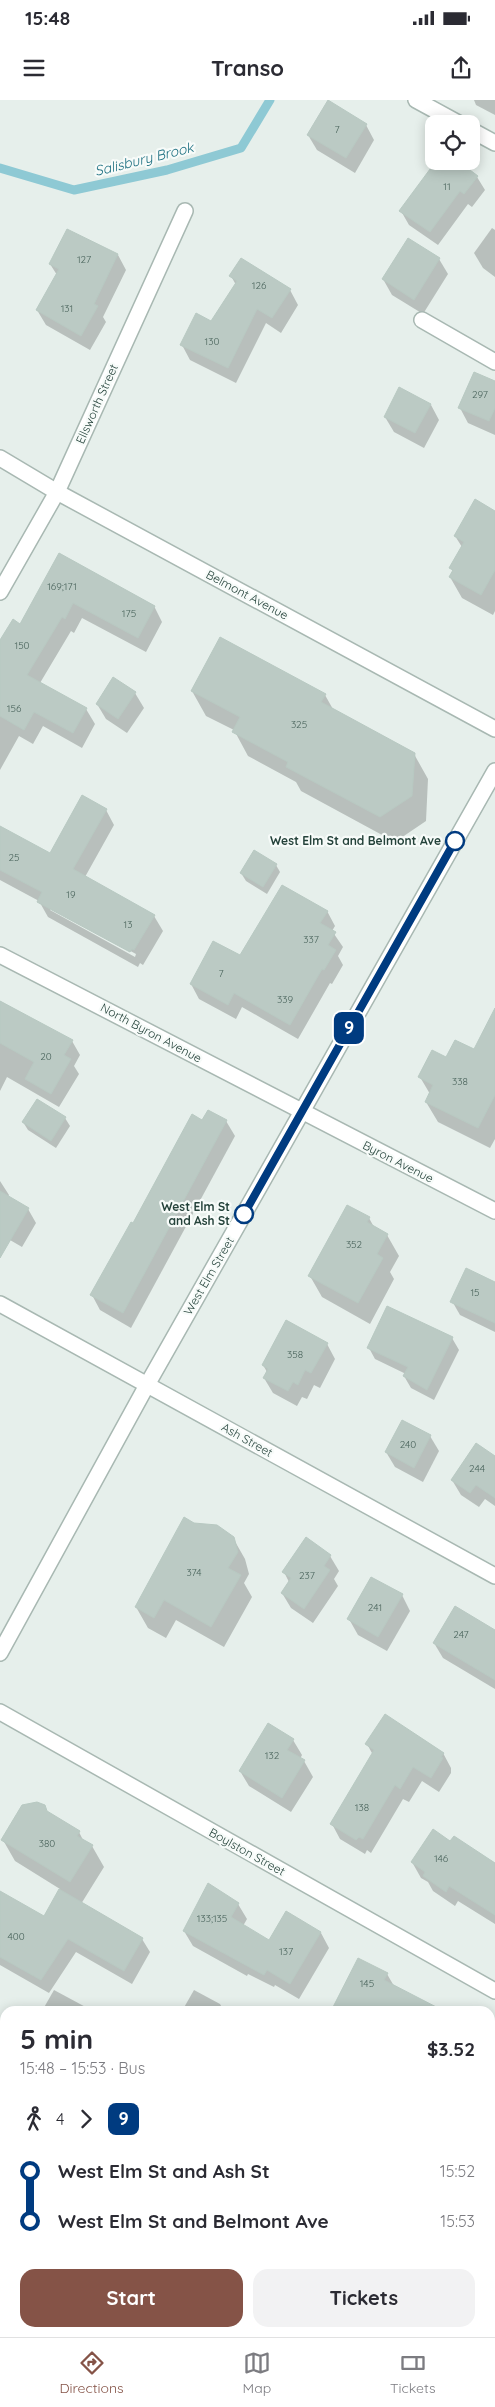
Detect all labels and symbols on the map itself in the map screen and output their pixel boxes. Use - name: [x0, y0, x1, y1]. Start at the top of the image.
- house number: 7: [334, 123, 340, 136]
- water label: Salisbury Brook: [93, 138, 197, 180]
- house number: 11: [443, 180, 451, 193]
- house number: 127: [77, 253, 91, 266]
- house number: 126: [252, 279, 267, 292]
- house number: 131: [61, 302, 73, 315]
- house number: 130: [205, 335, 219, 348]
- street label: Ellsworth Street: [72, 362, 121, 446]
- house number: 297: [472, 388, 488, 401]
- street label: Belmont Avenue: [204, 567, 291, 623]
- house number: 169;171: [47, 580, 77, 593]
- house number: 175: [122, 607, 136, 620]
- house number: 150: [14, 639, 30, 652]
- house number: 156: [7, 702, 22, 715]
- house number: 325: [291, 718, 307, 731]
- marker: West Elm St and Belmont Ave: [445, 831, 465, 851]
- place label: West Elm St and Belmont Ave: [270, 833, 441, 848]
- house number: 25: [9, 851, 20, 864]
- house number: 19: [66, 888, 76, 901]
- house number: 13: [124, 918, 132, 931]
- house number: 337: [303, 933, 319, 946]
- house number: 7: [218, 967, 224, 980]
- house number: 339: [277, 993, 293, 1006]
- street label: North Byron Avenue: [98, 1000, 205, 1066]
- line badge: 9: [333, 1012, 365, 1044]
- house number: 20: [40, 1050, 52, 1063]
- house number: 338: [452, 1075, 468, 1088]
- street label: Byron Avenue: [360, 1137, 436, 1186]
- place label: West Elm St and Ash St: [161, 1199, 230, 1228]
- marker: West Elm St and Ash St: [234, 1204, 254, 1224]
- street label: West Elm Street: [180, 1234, 237, 1318]
- house number: 352: [346, 1238, 363, 1251]
- house number: 15: [470, 1286, 480, 1299]
- house number: 358: [287, 1348, 303, 1361]
- street label: Ash Street: [219, 1419, 275, 1460]
- house number: 240: [400, 1438, 416, 1451]
- house number: 244: [469, 1462, 485, 1475]
- house number: 374: [186, 1566, 202, 1579]
- house number: 237: [299, 1569, 315, 1582]
- house number: 241: [368, 1601, 382, 1614]
- house number: 247: [453, 1628, 469, 1641]
- house number: 132: [265, 1749, 280, 1762]
- house number: 138: [355, 1801, 369, 1814]
- street label: Boylston Street: [207, 1825, 288, 1879]
- house number: 380: [39, 1837, 55, 1850]
- house number: 146: [434, 1852, 449, 1865]
- house number: 133;135: [197, 1912, 227, 1925]
- house number: 400: [7, 1930, 25, 1943]
- house number: 137: [279, 1945, 293, 1958]
- house number: 145: [360, 1977, 374, 1990]

